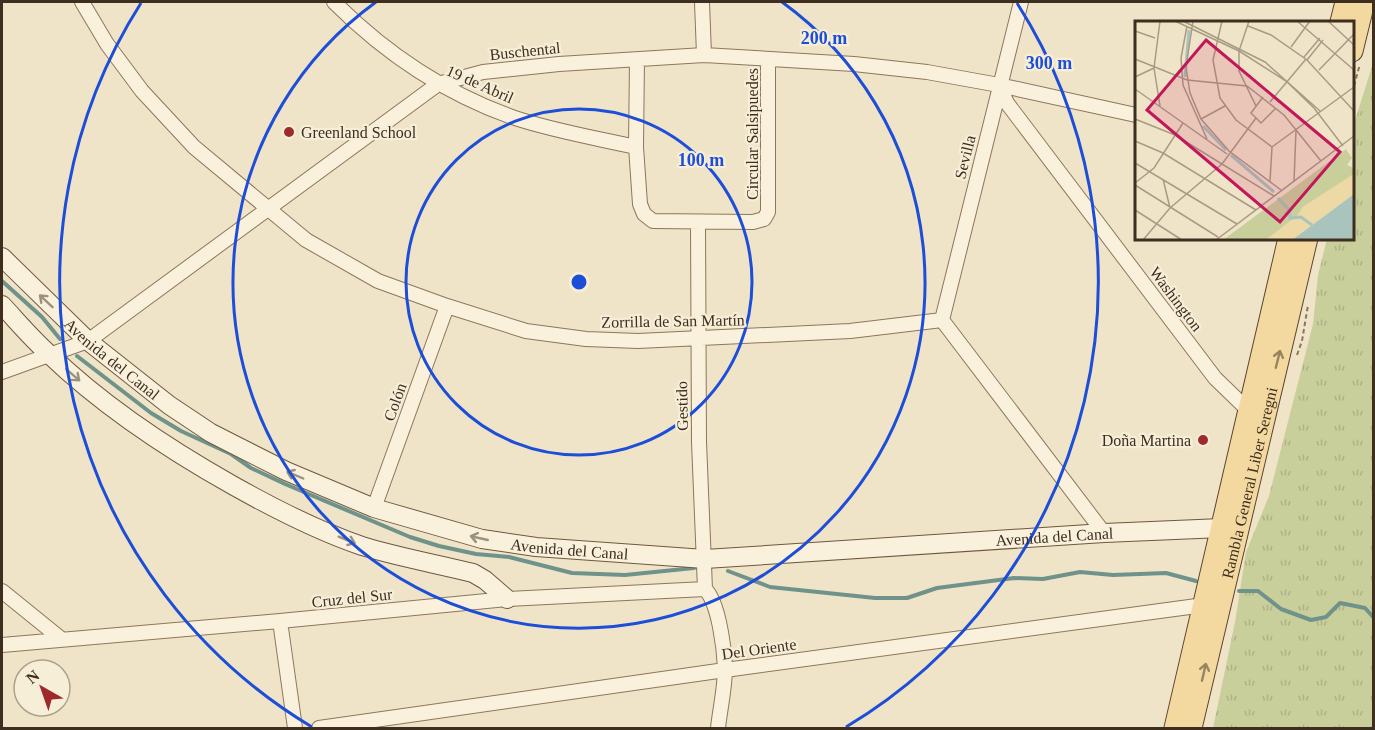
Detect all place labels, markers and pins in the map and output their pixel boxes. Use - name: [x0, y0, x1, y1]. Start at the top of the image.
- place label: Greenland School: [301, 124, 417, 141]
- marker: Greenland School: [282, 125, 296, 139]
- centre of rings: [569, 272, 589, 292]
- place label: Doña Martina: [1102, 432, 1191, 449]
- marker: Doña Martina: [1196, 433, 1210, 447]

